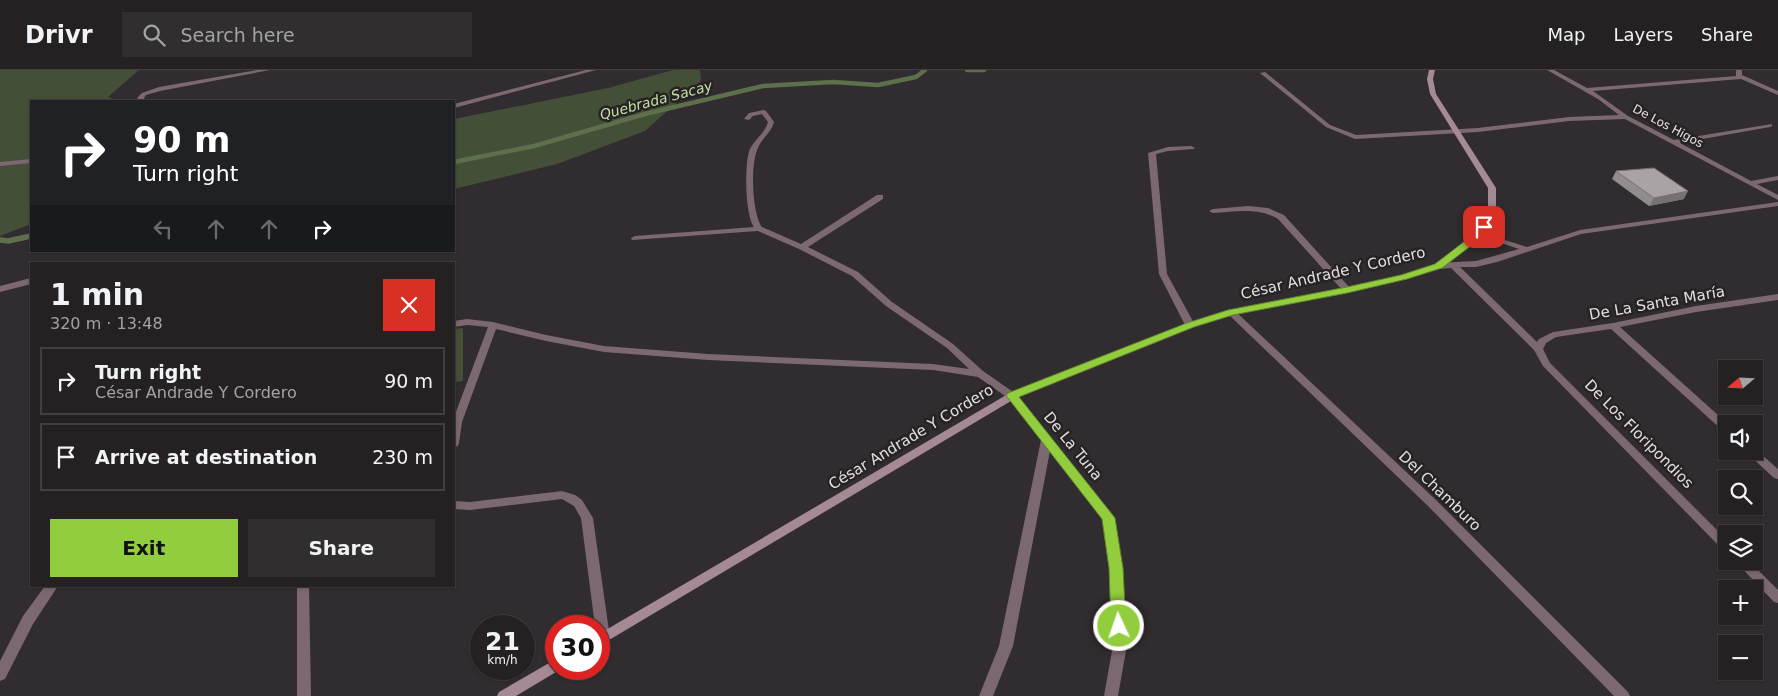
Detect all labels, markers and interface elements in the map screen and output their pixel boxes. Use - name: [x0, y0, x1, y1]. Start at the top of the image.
- search box: [122, 12, 472, 57]
- text: Drivr: [25, 21, 92, 49]
- icon: search: [140, 21, 168, 49]
- text: Search here: [180, 24, 295, 46]
- text: Map: [1547, 24, 1585, 45]
- text: Layers: [1613, 24, 1673, 45]
- text: Share: [1701, 24, 1753, 45]
- water label: Quebrada Sacay: [598, 77, 715, 123]
- street label: De Los Higos: [1630, 102, 1706, 150]
- icon: right: [50, 120, 115, 185]
- text: 90 m: [133, 120, 230, 160]
- text: Turn right: [133, 161, 238, 186]
- pin: [1463, 206, 1505, 248]
- icon: arrive: [1470, 213, 1498, 241]
- icon: left: [149, 215, 177, 243]
- icon: ahead: [202, 215, 230, 243]
- icon: ahead: [255, 215, 283, 243]
- icon: right: [308, 215, 336, 243]
- street label: César Andrade Y Cordero: [1239, 243, 1427, 303]
- text: 1 min: [50, 277, 144, 312]
- button: close: [383, 279, 435, 331]
- street label: De La Santa María: [1588, 282, 1726, 324]
- text: 320 m · 13:48: [50, 314, 163, 333]
- north arrow: [1718, 360, 1762, 405]
- map controls: [1718, 360, 1763, 680]
- text: Turn right: [95, 361, 201, 383]
- icon: right: [52, 367, 80, 395]
- text: 90 m: [384, 370, 433, 392]
- street label: De Los Floripondios: [1581, 376, 1697, 492]
- street label: César Andrade Y Cordero: [825, 381, 997, 493]
- text: César Andrade Y Cordero: [95, 383, 297, 402]
- street label: De La Tuna: [1040, 408, 1106, 484]
- button: sound: [1718, 415, 1763, 460]
- icon: arrive: [52, 443, 80, 471]
- text: Arrive at destination: [95, 446, 317, 468]
- text: 230 m: [372, 446, 433, 468]
- street label: Del Chamburo: [1395, 447, 1485, 535]
- button: search: [1718, 470, 1763, 515]
- button: Exit: [50, 519, 238, 577]
- button: Share: [248, 519, 435, 577]
- button: layers: [1718, 525, 1763, 570]
- button: +: [1718, 580, 1763, 625]
- position arrow: [1092, 599, 1144, 651]
- speed limit sign: 30: [545, 615, 610, 680]
- text: 21: [485, 627, 520, 656]
- button: −: [1718, 635, 1763, 680]
- text: km/h: [487, 653, 518, 667]

